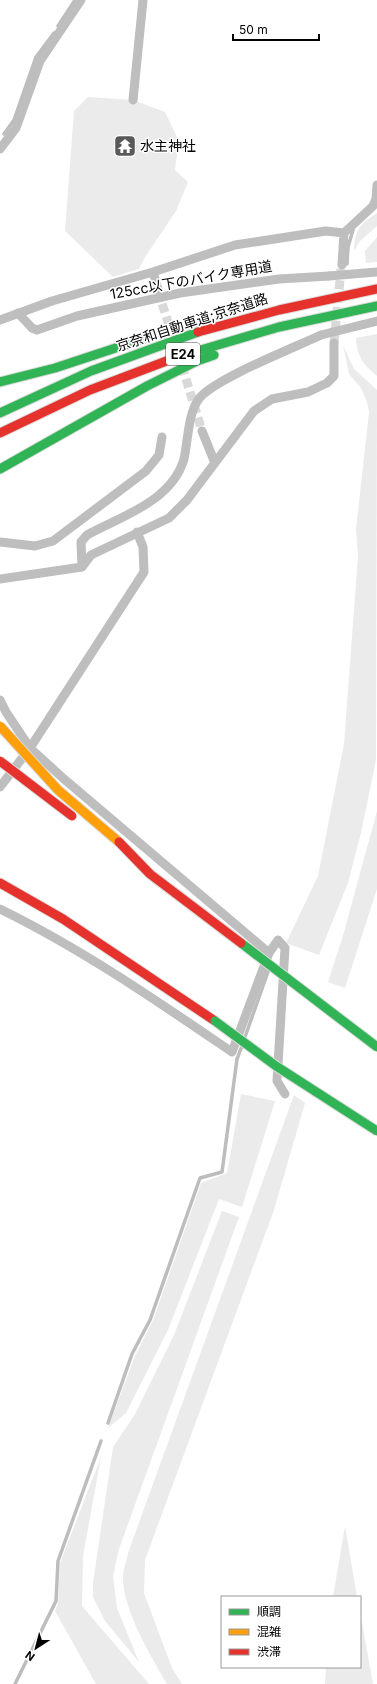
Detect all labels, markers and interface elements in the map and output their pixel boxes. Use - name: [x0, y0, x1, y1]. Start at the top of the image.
- scale bar: [233, 16, 319, 42]
- text: 50 m: [239, 22, 268, 37]
- temple icon: 水主神社: [112, 133, 138, 159]
- place label: 水主神社: [140, 137, 196, 154]
- street label: 125cc以下のバイク専用道: [108, 257, 273, 302]
- street label: 京奈和自動車道;京奈道路: [114, 289, 270, 354]
- road number: E24: [166, 343, 200, 365]
- legend: [221, 1596, 361, 1668]
- text: 順調: [257, 1604, 281, 1619]
- text: 混雑: [257, 1624, 281, 1639]
- north arrow: [16, 1628, 56, 1668]
- text: 渋滞: [257, 1644, 281, 1659]
- text: N: [23, 1648, 38, 1664]

